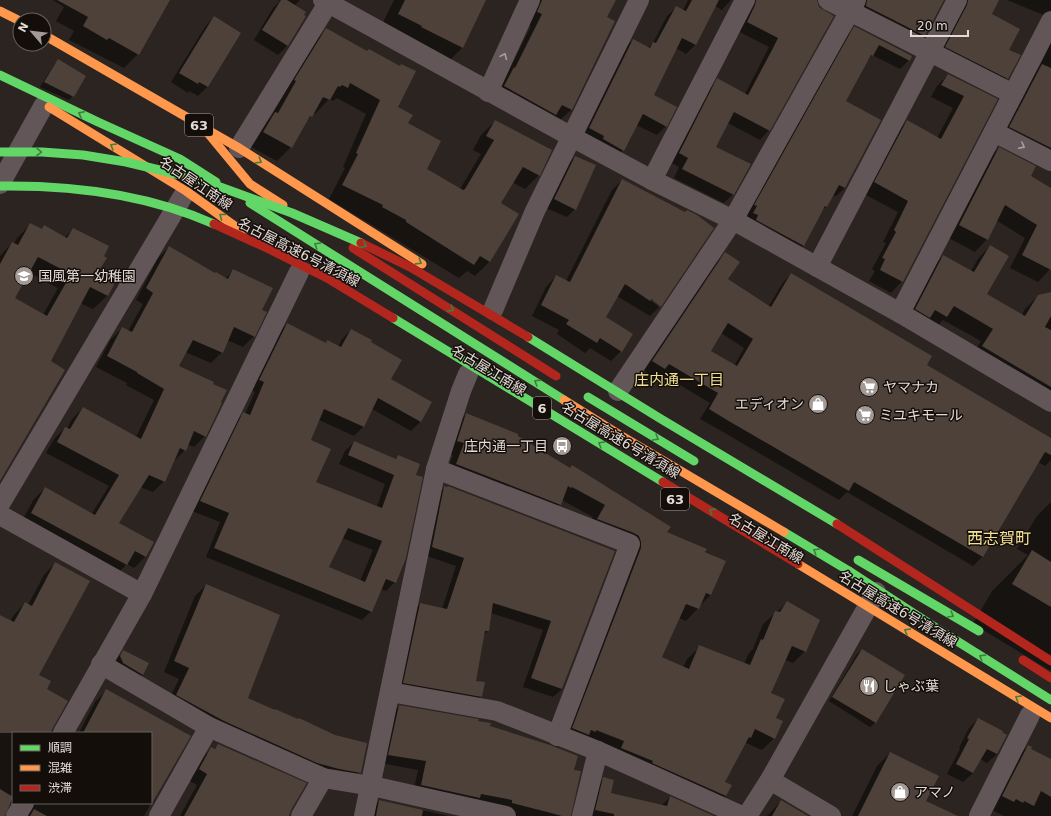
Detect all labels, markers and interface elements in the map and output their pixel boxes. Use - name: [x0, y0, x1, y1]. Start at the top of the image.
- north arrow: [12, 12, 52, 52]
- scale bar: [911, 12, 968, 38]
- text: 20 m: [917, 19, 948, 33]
- text: N: [16, 20, 32, 35]
- one-way arrow: [499, 53, 507, 61]
- one-way arrow: [78, 111, 85, 119]
- road number: 63: [185, 114, 213, 136]
- one-way arrow: [1018, 141, 1026, 149]
- one-way arrow: [110, 143, 117, 151]
- one-way arrow: [36, 148, 42, 156]
- street label: 名古屋江南線: [157, 153, 235, 213]
- one-way arrow: [255, 156, 262, 164]
- one-way arrow: [219, 214, 226, 221]
- street label: 名古屋高速6号清須線: [235, 214, 363, 290]
- one-way arrow: [359, 240, 367, 248]
- one-way arrow: [314, 242, 321, 249]
- one-way arrow: [415, 258, 422, 265]
- school or university icon: 国風第一幼稚園: [13, 265, 35, 287]
- place label: 国風第一幼稚園: [38, 268, 136, 284]
- one-way arrow: [447, 305, 454, 312]
- street label: 名古屋江南線: [449, 342, 529, 398]
- district label: 庄内通一丁目: [634, 371, 724, 389]
- supermarket icon: ヤマナカ: [858, 376, 880, 398]
- place label: ヤマナカ: [883, 379, 939, 395]
- one-way arrow: [534, 380, 541, 387]
- shop icon: エディオン: [807, 393, 829, 415]
- place label: エディオン: [735, 396, 804, 412]
- road number: 6: [533, 397, 551, 419]
- street label: 名古屋高速6号清須線: [559, 398, 683, 482]
- supermarket icon: ミユキモール: [854, 404, 876, 426]
- place label: ミユキモール: [879, 407, 963, 423]
- one-way arrow: [652, 434, 659, 441]
- bus stop icon: 庄内通一丁目: [551, 435, 573, 457]
- place label: 庄内通一丁目: [464, 438, 548, 454]
- one-way arrow: [598, 441, 605, 449]
- road number: 63: [661, 488, 689, 510]
- one-way arrow: [709, 509, 716, 516]
- street label: 名古屋江南線: [726, 510, 806, 566]
- district label: 西志賀町: [967, 529, 1031, 548]
- one-way arrow: [813, 549, 820, 556]
- street label: 名古屋高速6号清須線: [836, 567, 960, 651]
- one-way arrow: [947, 611, 954, 618]
- one-way arrow: [904, 628, 911, 635]
- one-way arrow: [979, 654, 986, 661]
- restaurant icon: しゃぶ葉: [858, 675, 880, 697]
- place label: しゃぶ葉: [883, 678, 939, 694]
- one-way arrow: [1015, 695, 1022, 703]
- legend: [12, 732, 152, 804]
- text: 順調: [48, 741, 72, 755]
- text: 混雑: [48, 761, 72, 775]
- text: 渋滞: [48, 781, 72, 795]
- shop icon: アマノ: [889, 781, 911, 803]
- place label: アマノ: [914, 784, 956, 800]

